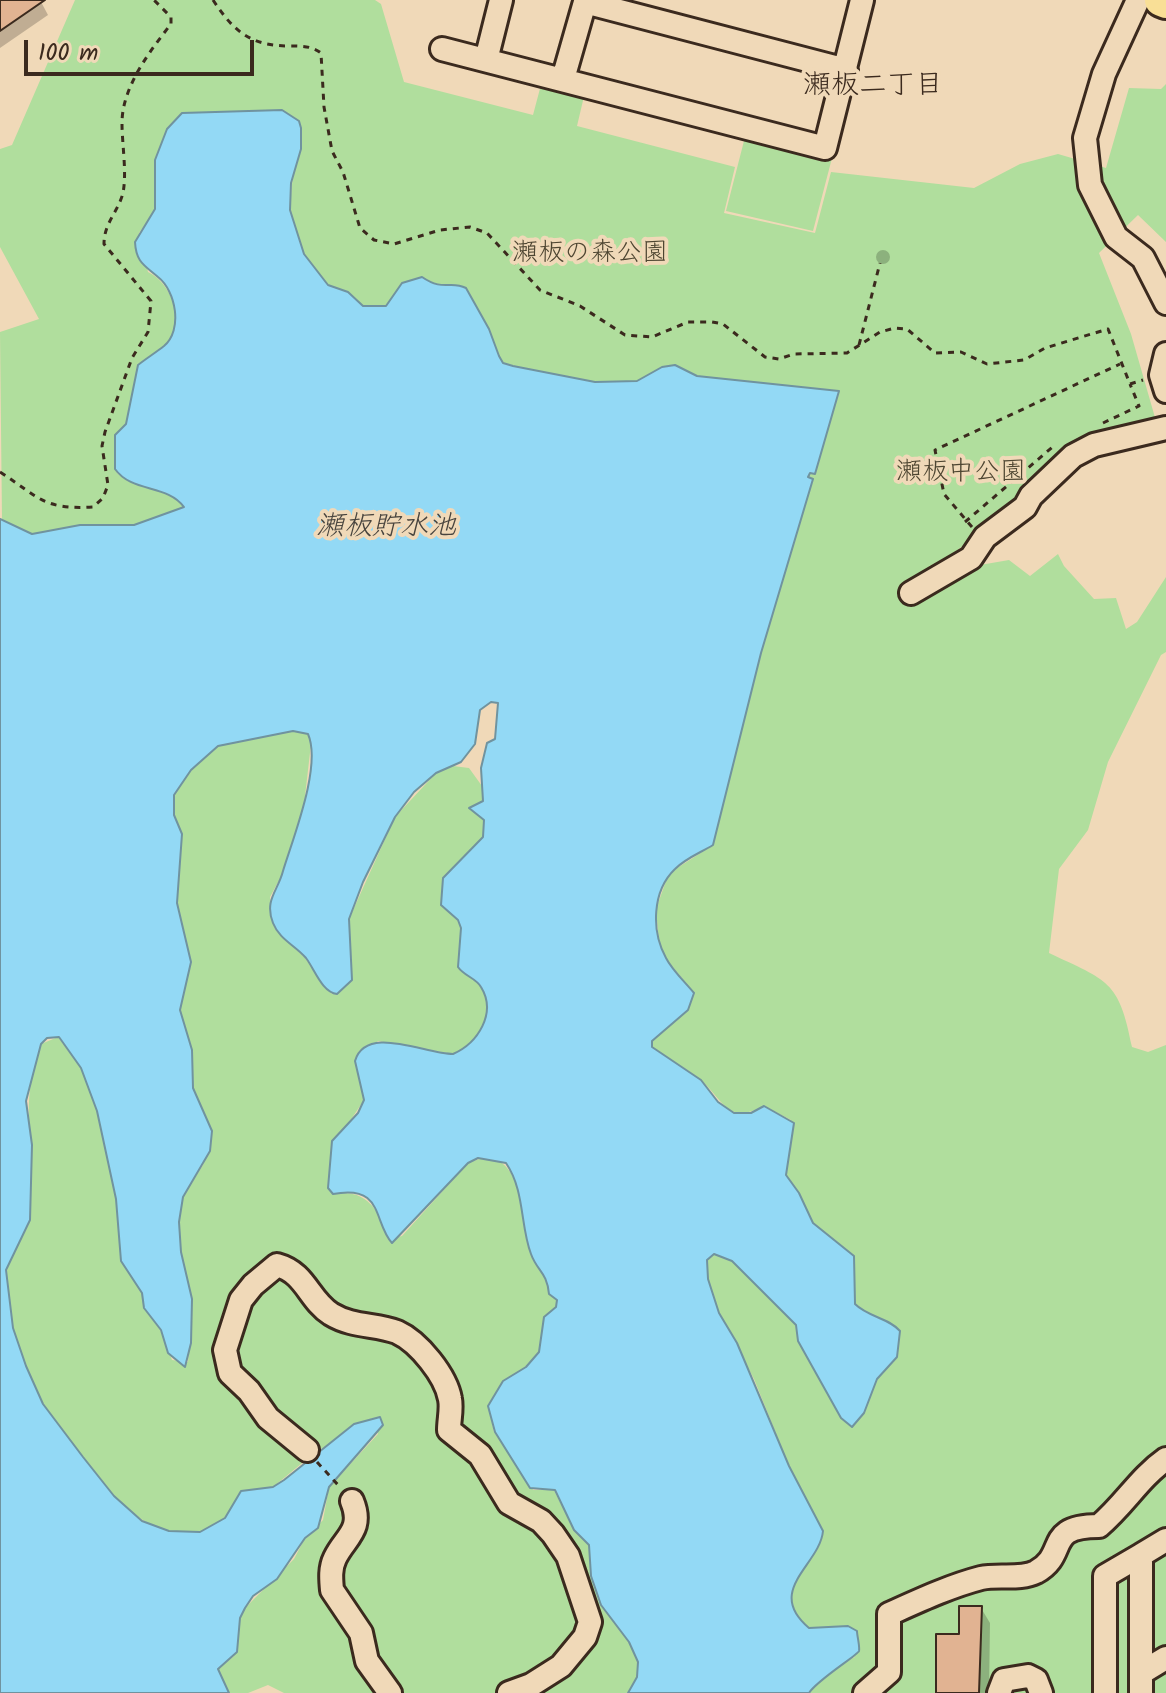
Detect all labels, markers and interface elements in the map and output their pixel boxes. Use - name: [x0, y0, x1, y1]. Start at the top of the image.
- scale bar: [28, 24, 258, 74]
- text: 100 m: [38, 34, 98, 73]
- district label: 瀬板二丁目: [803, 71, 943, 105]
- park label: 瀬板の森公園: [512, 240, 668, 272]
- park label: 瀬板中公園: [896, 459, 1026, 491]
- water label: 瀬板貯水池: [316, 512, 456, 546]

